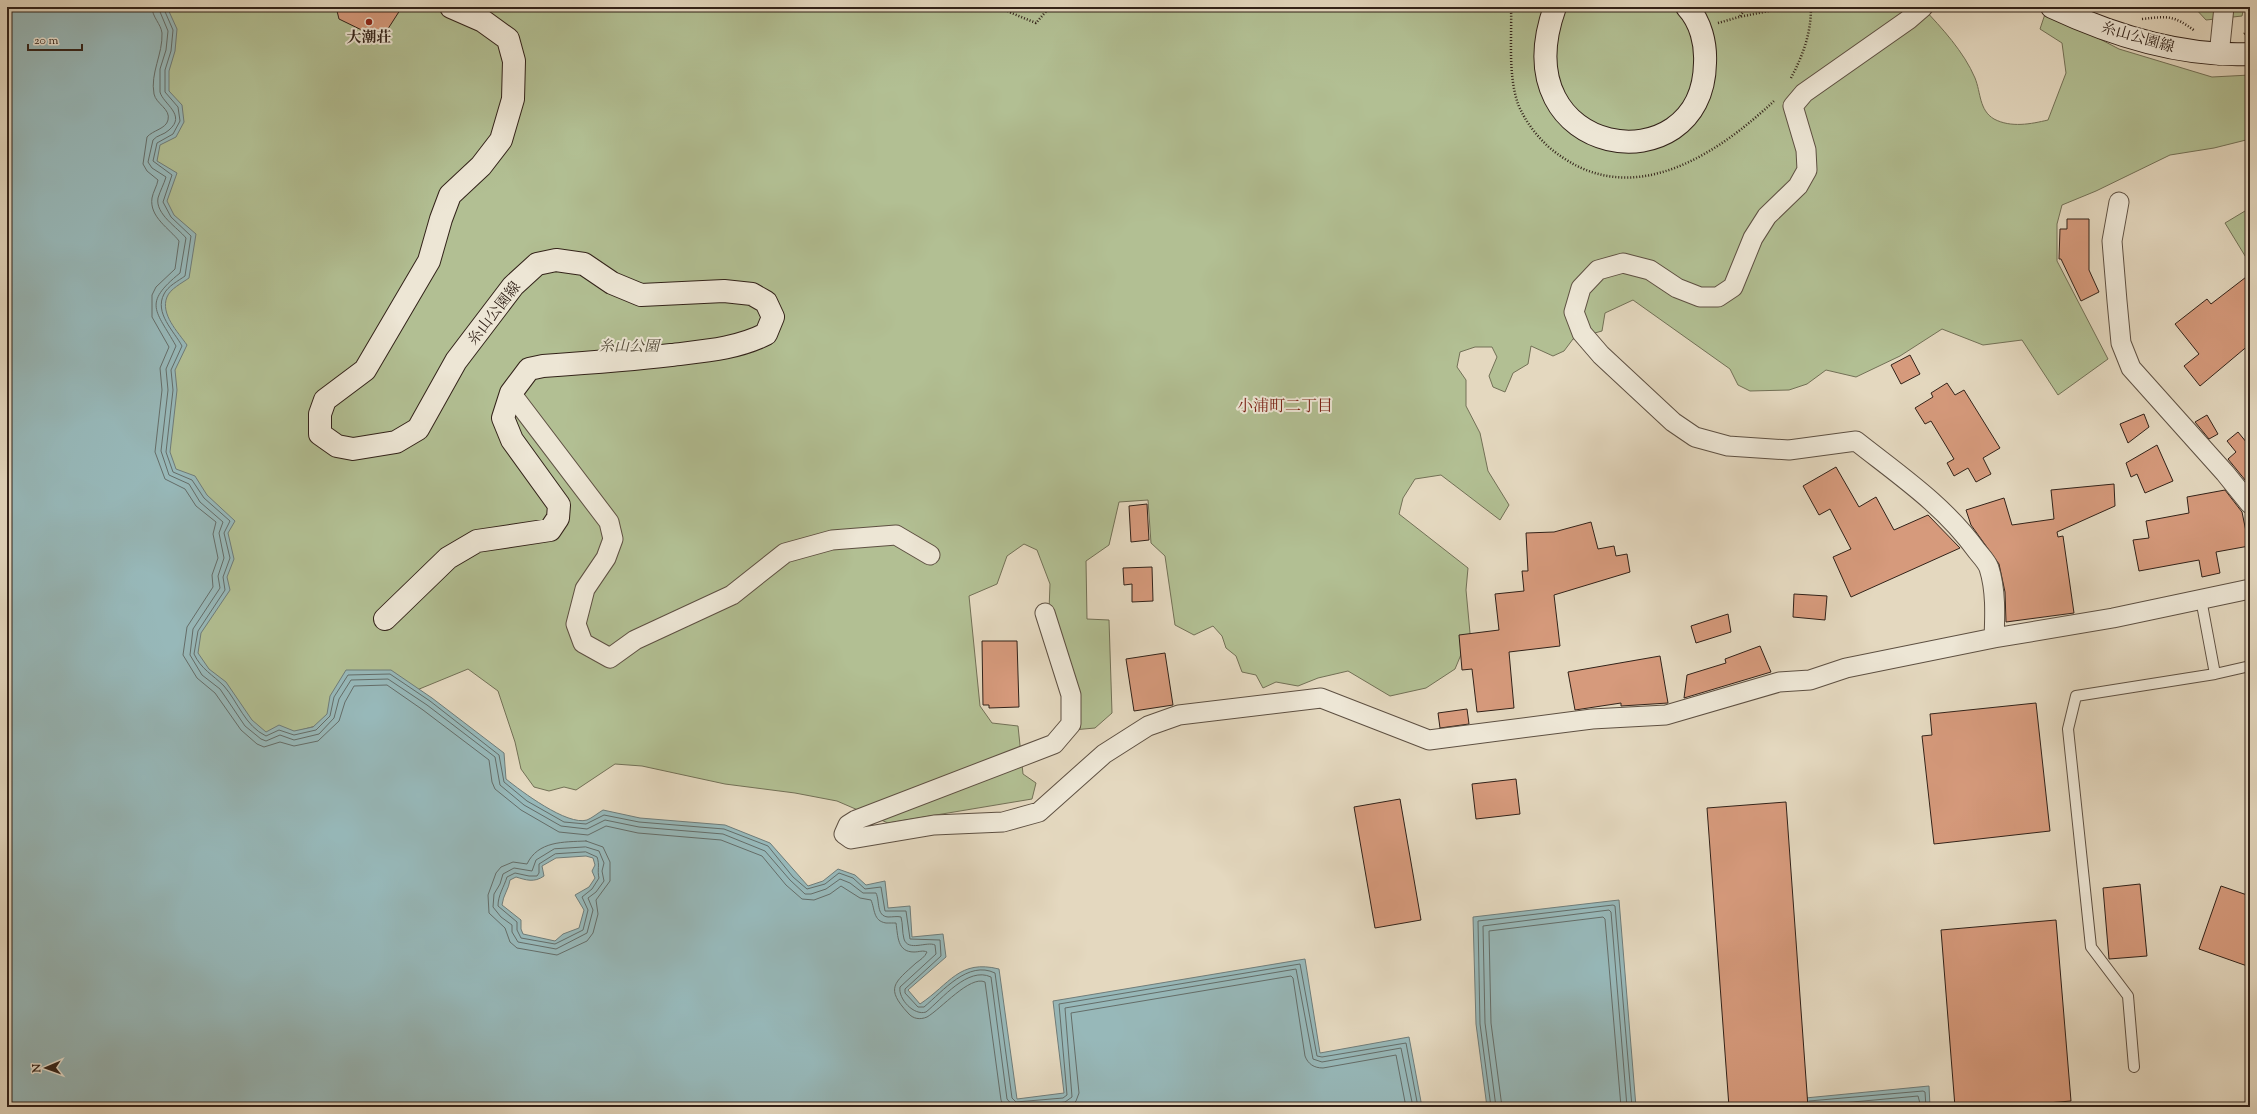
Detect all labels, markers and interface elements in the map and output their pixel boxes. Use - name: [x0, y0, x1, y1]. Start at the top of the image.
- marker: 大潮荘: [364, 17, 374, 27]
- street label: 糸山公園線: [2099, 18, 2177, 59]
- scale bar: [28, 26, 82, 52]
- place label: 大潮荘: [346, 28, 392, 49]
- text: 20 m: [34, 32, 59, 50]
- street label: 糸山公園線: [464, 278, 527, 350]
- park label: 糸山公園: [599, 337, 662, 358]
- district label: 小浦町二丁目: [1237, 396, 1333, 419]
- north arrow: [26, 1048, 66, 1088]
- text: N: [29, 1063, 45, 1074]

